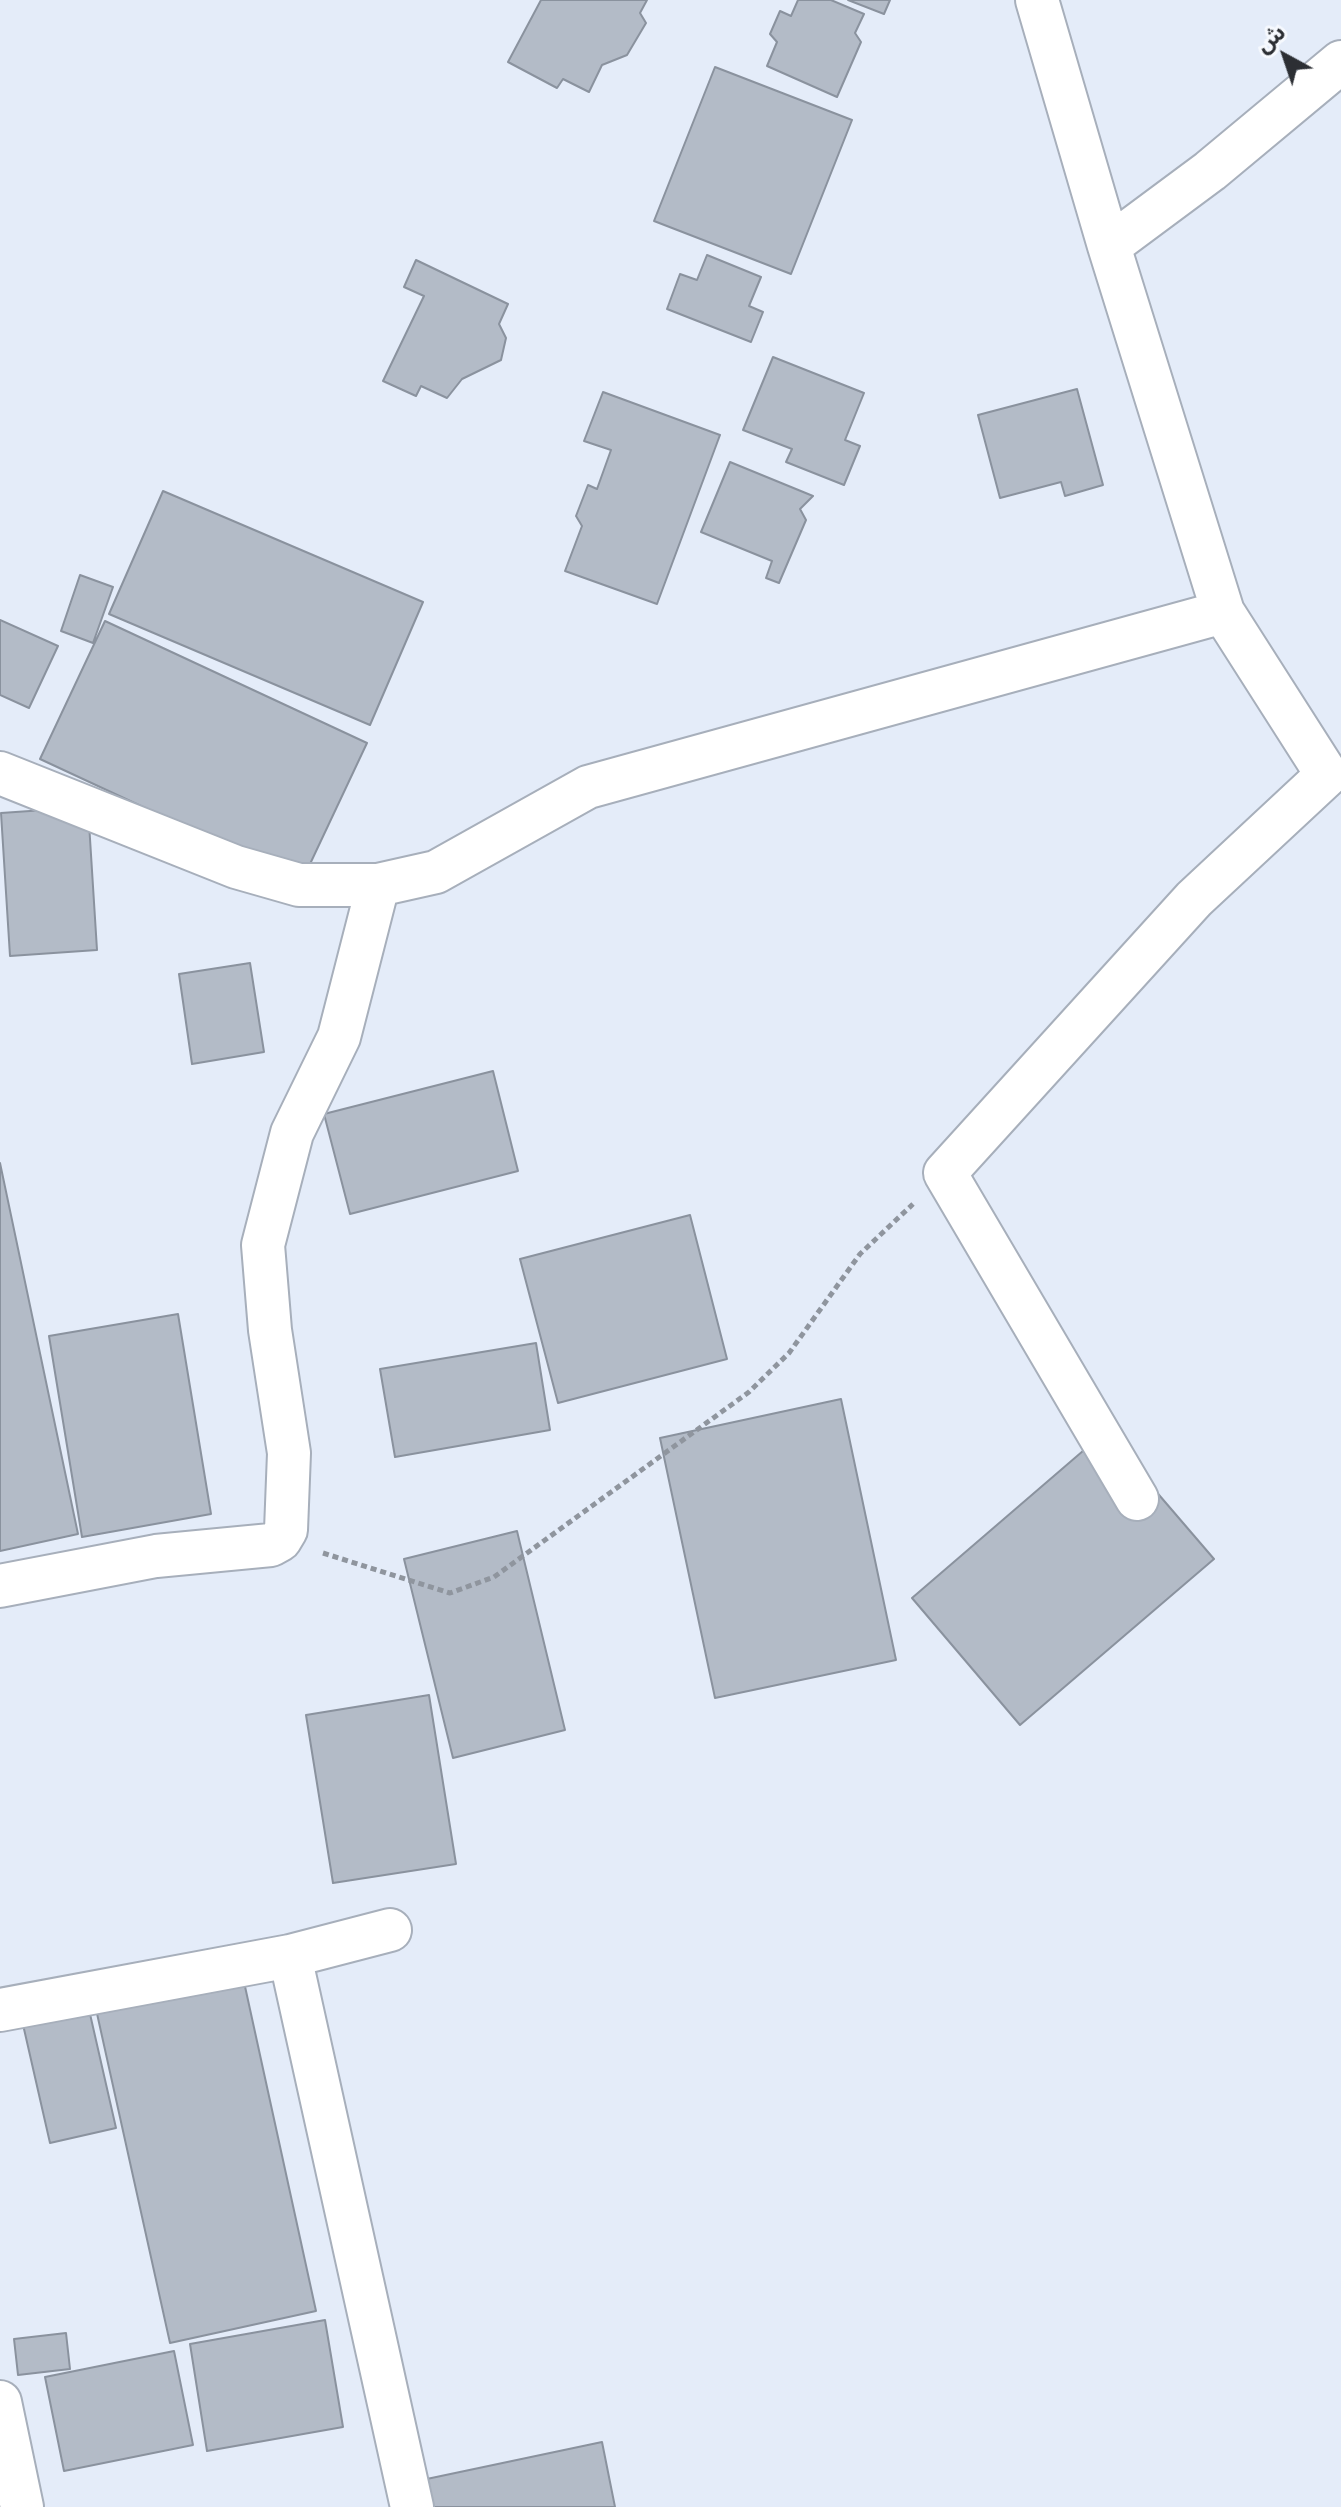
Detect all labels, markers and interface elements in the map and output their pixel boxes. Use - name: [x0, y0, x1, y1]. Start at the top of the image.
- north arrow: [1245, 16, 1325, 96]
- text: ش: [1248, 16, 1291, 59]

